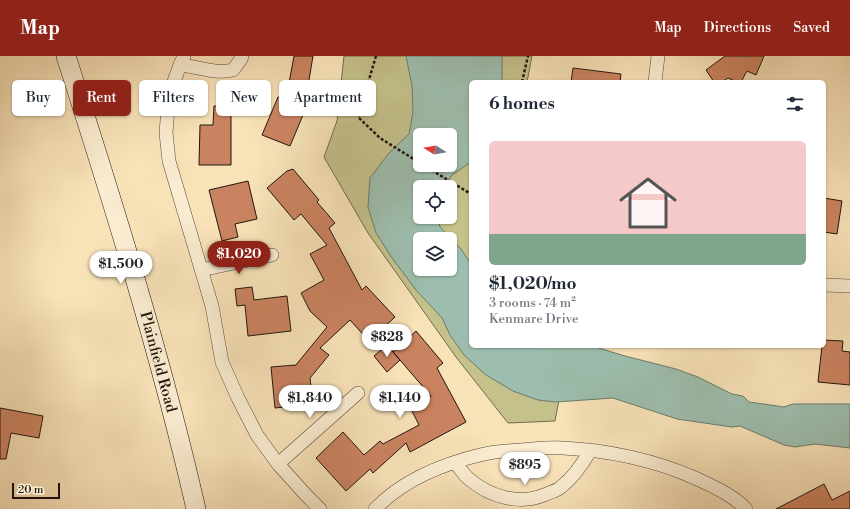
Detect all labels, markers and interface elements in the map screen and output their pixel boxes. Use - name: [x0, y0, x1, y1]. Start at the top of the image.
- text: Map: [20, 16, 60, 40]
- text: Map: [654, 19, 682, 37]
- text: Directions: [704, 19, 771, 37]
- text: Saved: [793, 19, 830, 37]
- chip: Buy: [12, 80, 65, 116]
- chip: Rent: [73, 80, 131, 116]
- chip: Filters: [139, 80, 208, 116]
- chip: New: [216, 80, 271, 116]
- chip: Apartment: [279, 80, 376, 116]
- text: 6 homes: [489, 93, 555, 115]
- icon: filters: [784, 93, 806, 115]
- north arrow: [413, 128, 457, 172]
- map controls: [413, 128, 457, 276]
- icon: home: [612, 167, 684, 239]
- button: locate: [413, 180, 457, 224]
- button: layers: [413, 232, 457, 276]
- pin: $1,020: [206, 241, 272, 275]
- text: $1,020: [217, 246, 262, 262]
- pin: $1,500: [88, 251, 154, 285]
- text: $1,500: [98, 256, 144, 272]
- text: $1,020/mo: [489, 273, 577, 295]
- text: 3 rooms · 74 m²: [489, 295, 576, 311]
- street label: Plainfield Road: [135, 309, 181, 415]
- text: Kenmare Drive: [489, 311, 579, 327]
- pin: $828: [363, 324, 411, 358]
- text: $828: [371, 329, 403, 345]
- pin: $1,840: [277, 385, 343, 419]
- pin: $1,140: [367, 385, 433, 419]
- text: $1,840: [288, 390, 332, 406]
- text: $1,140: [379, 390, 421, 406]
- pin: $895: [501, 452, 549, 486]
- text: $895: [509, 457, 541, 473]
- scale bar: [12, 481, 60, 500]
- text: 20 m: [18, 483, 43, 497]

